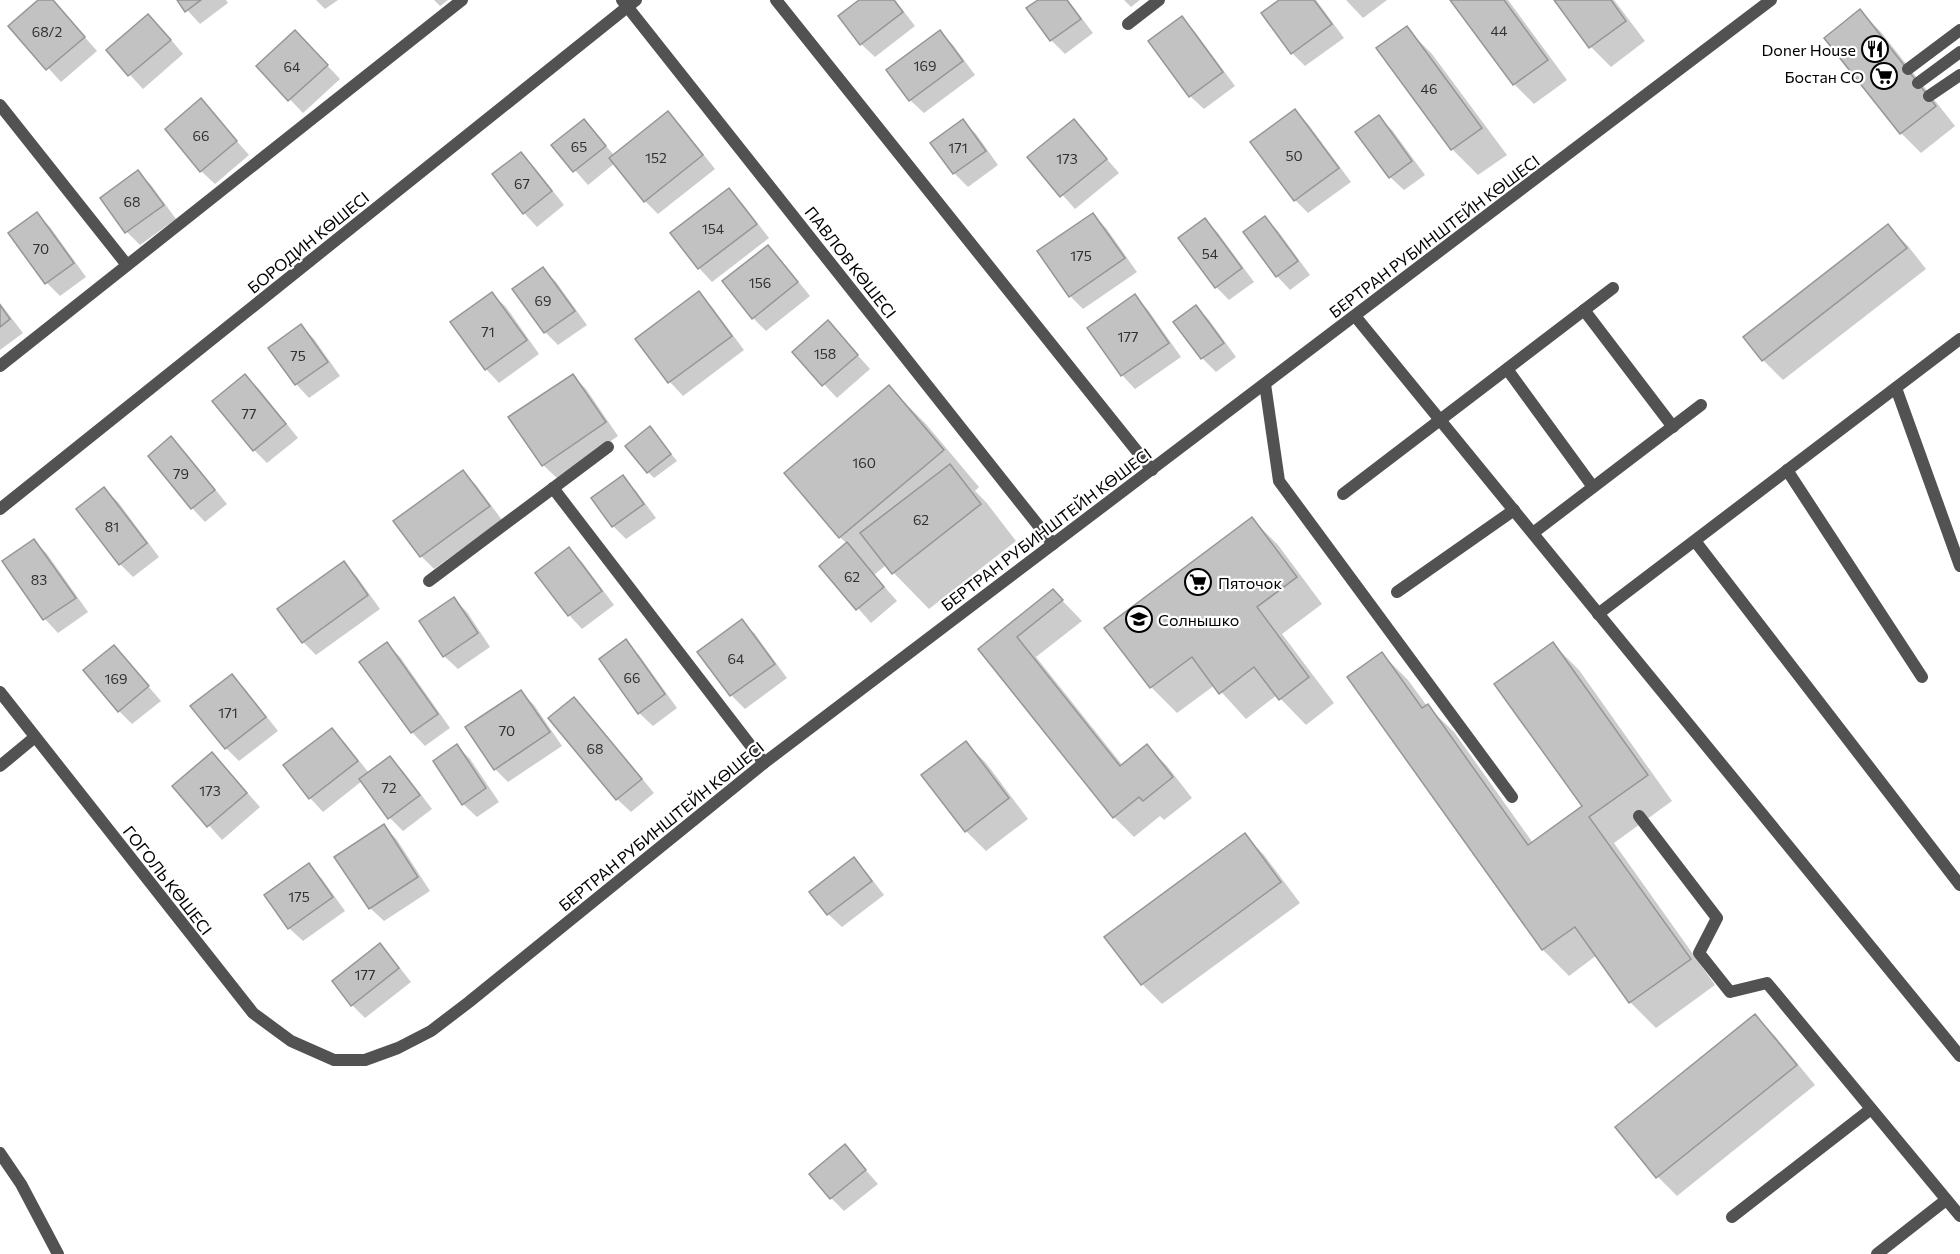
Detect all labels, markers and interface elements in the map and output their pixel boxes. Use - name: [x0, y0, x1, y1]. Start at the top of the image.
- house number: 44: [1491, 22, 1508, 39]
- house number: 68/2: [32, 23, 63, 40]
- restaurant icon: Doner House: [1860, 34, 1890, 64]
- place label: Doner House: [1761, 40, 1856, 59]
- house number: 169: [914, 57, 936, 74]
- house number: 64: [284, 58, 301, 75]
- supermarket icon: Бостан СО: [1869, 61, 1899, 91]
- place label: Бостан СО: [1784, 67, 1864, 86]
- house number: 46: [1421, 80, 1437, 97]
- house number: 66: [193, 127, 210, 144]
- house number: 65: [571, 138, 587, 155]
- house number: 171: [948, 139, 968, 156]
- house number: 50: [1285, 147, 1303, 164]
- house number: 152: [645, 149, 667, 166]
- house number: 173: [1056, 150, 1078, 167]
- street label: БЕРТРАН РУБИНШТЕЙН КӨШЕСІ: [1325, 151, 1543, 321]
- house number: 67: [514, 175, 530, 192]
- street label: БОРОДИН КӨШЕСІ: [244, 187, 372, 297]
- house number: 68: [124, 193, 141, 210]
- street label: ПАВЛОВ КӨШЕСІ: [801, 202, 901, 322]
- house number: 154: [702, 220, 725, 237]
- house number: 70: [33, 240, 49, 257]
- house number: 54: [1202, 245, 1219, 262]
- house number: 175: [1070, 247, 1092, 264]
- house number: 156: [749, 274, 771, 291]
- house number: 69: [535, 292, 551, 309]
- house number: 71: [481, 323, 495, 340]
- house number: 177: [1118, 328, 1138, 345]
- house number: 158: [814, 345, 836, 362]
- house number: 75: [290, 347, 306, 364]
- house number: 77: [242, 405, 256, 422]
- street label: БЕРТРАН РУБИНШТЕЙН КӨШЕСІ: [937, 444, 1155, 614]
- house number: 160: [852, 454, 876, 471]
- house number: 79: [173, 465, 189, 482]
- house number: 62: [913, 511, 929, 528]
- house number: 81: [105, 518, 119, 535]
- supermarket icon: Пяточок: [1183, 567, 1213, 597]
- house number: 62: [844, 568, 860, 585]
- house number: 83: [31, 571, 47, 588]
- place label: Пяточок: [1218, 573, 1282, 592]
- school or university icon: Солнышко: [1124, 604, 1154, 634]
- place label: Солнышко: [1158, 610, 1239, 629]
- house number: 64: [728, 650, 745, 667]
- house number: 66: [624, 669, 641, 686]
- house number: 169: [105, 670, 127, 687]
- house number: 171: [218, 704, 238, 721]
- house number: 70: [499, 722, 515, 739]
- street label: БЕРТРАН РУБИНШТЕЙН КӨШЕСІ: [555, 737, 767, 915]
- house number: 68: [587, 740, 604, 757]
- house number: 72: [381, 779, 397, 796]
- house number: 173: [199, 782, 221, 799]
- street label: ГОГОЛЬ КӨШЕСІ: [120, 822, 216, 938]
- house number: 175: [288, 888, 310, 905]
- house number: 177: [355, 966, 375, 983]

